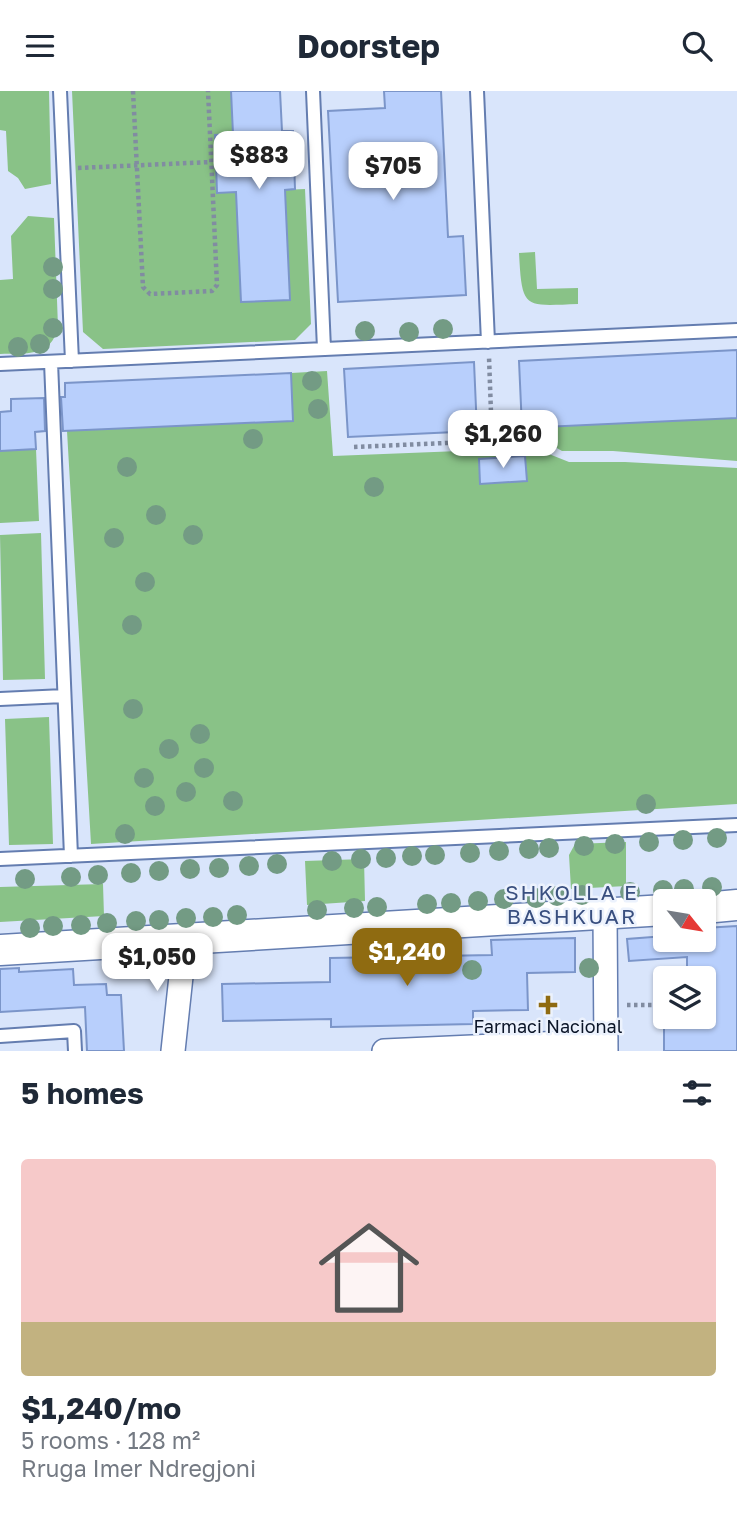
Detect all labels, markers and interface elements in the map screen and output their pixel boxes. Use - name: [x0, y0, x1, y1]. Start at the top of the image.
- icon: menu: [21, 27, 59, 65]
- text: Doorstep: [297, 27, 440, 65]
- icon: search: [678, 27, 716, 65]
- pin: $883: [218, 132, 300, 191]
- text: $883: [230, 140, 288, 168]
- pin: $705: [352, 143, 434, 202]
- text: $705: [365, 151, 421, 179]
- pin: $1,260: [446, 411, 560, 470]
- text: $1,260: [464, 419, 542, 447]
- district label: SHKOLLA E BASHKUAR: [505, 879, 639, 929]
- north arrow: [653, 889, 716, 952]
- map controls: [653, 889, 716, 1029]
- pin: $1,240: [350, 929, 464, 988]
- pin: $1,050: [100, 933, 214, 993]
- text: $1,240: [368, 937, 446, 965]
- text: $1,050: [118, 942, 196, 970]
- button: layers: [653, 966, 716, 1029]
- marker: Farmaci Nacional: [540, 997, 556, 1013]
- place label: Farmaci Nacional: [473, 1015, 623, 1037]
- icon: filters: [678, 1074, 716, 1112]
- text: 5 homes: [21, 1075, 144, 1111]
- icon: home: [306, 1205, 432, 1331]
- text: $1,240/mo: [21, 1390, 181, 1426]
- text: 5 rooms · 128 m²: [21, 1426, 200, 1454]
- text: Rruga Imer Ndregjoni: [21, 1454, 256, 1482]

